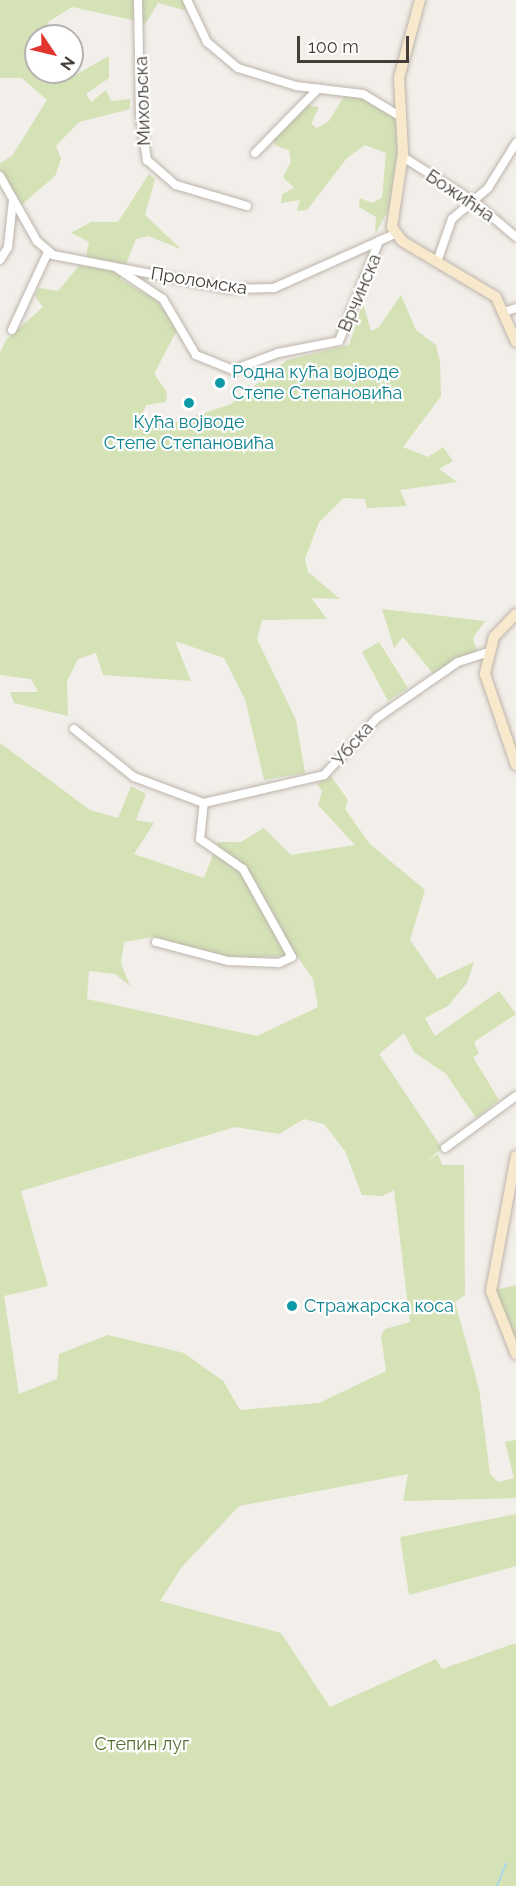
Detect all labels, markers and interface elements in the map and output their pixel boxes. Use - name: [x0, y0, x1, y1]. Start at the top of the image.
- north arrow: [24, 24, 84, 84]
- scale bar: [300, 24, 412, 62]
- text: 100 m: [308, 36, 359, 57]
- text: N: [56, 53, 79, 74]
- street label: Михољска: [131, 56, 155, 146]
- street label: Божићна: [422, 165, 498, 227]
- street label: Врчинска: [334, 251, 386, 335]
- street label: Проломска: [149, 263, 249, 299]
- place label: Родна кућа војводе Степе Степановића: [232, 362, 402, 404]
- marker: Родна кућа војводе Степе Степановића: [213, 376, 227, 390]
- marker: Кућа војводе Степе Степановића: [182, 396, 196, 410]
- place label: Кућа војводе Степе Степановића: [104, 412, 274, 454]
- street label: Убска: [328, 718, 378, 770]
- place label: Стражарска коса: [304, 1295, 454, 1317]
- marker: Стражарска коса: [285, 1299, 299, 1313]
- park label: Степин луг: [95, 1733, 189, 1755]

